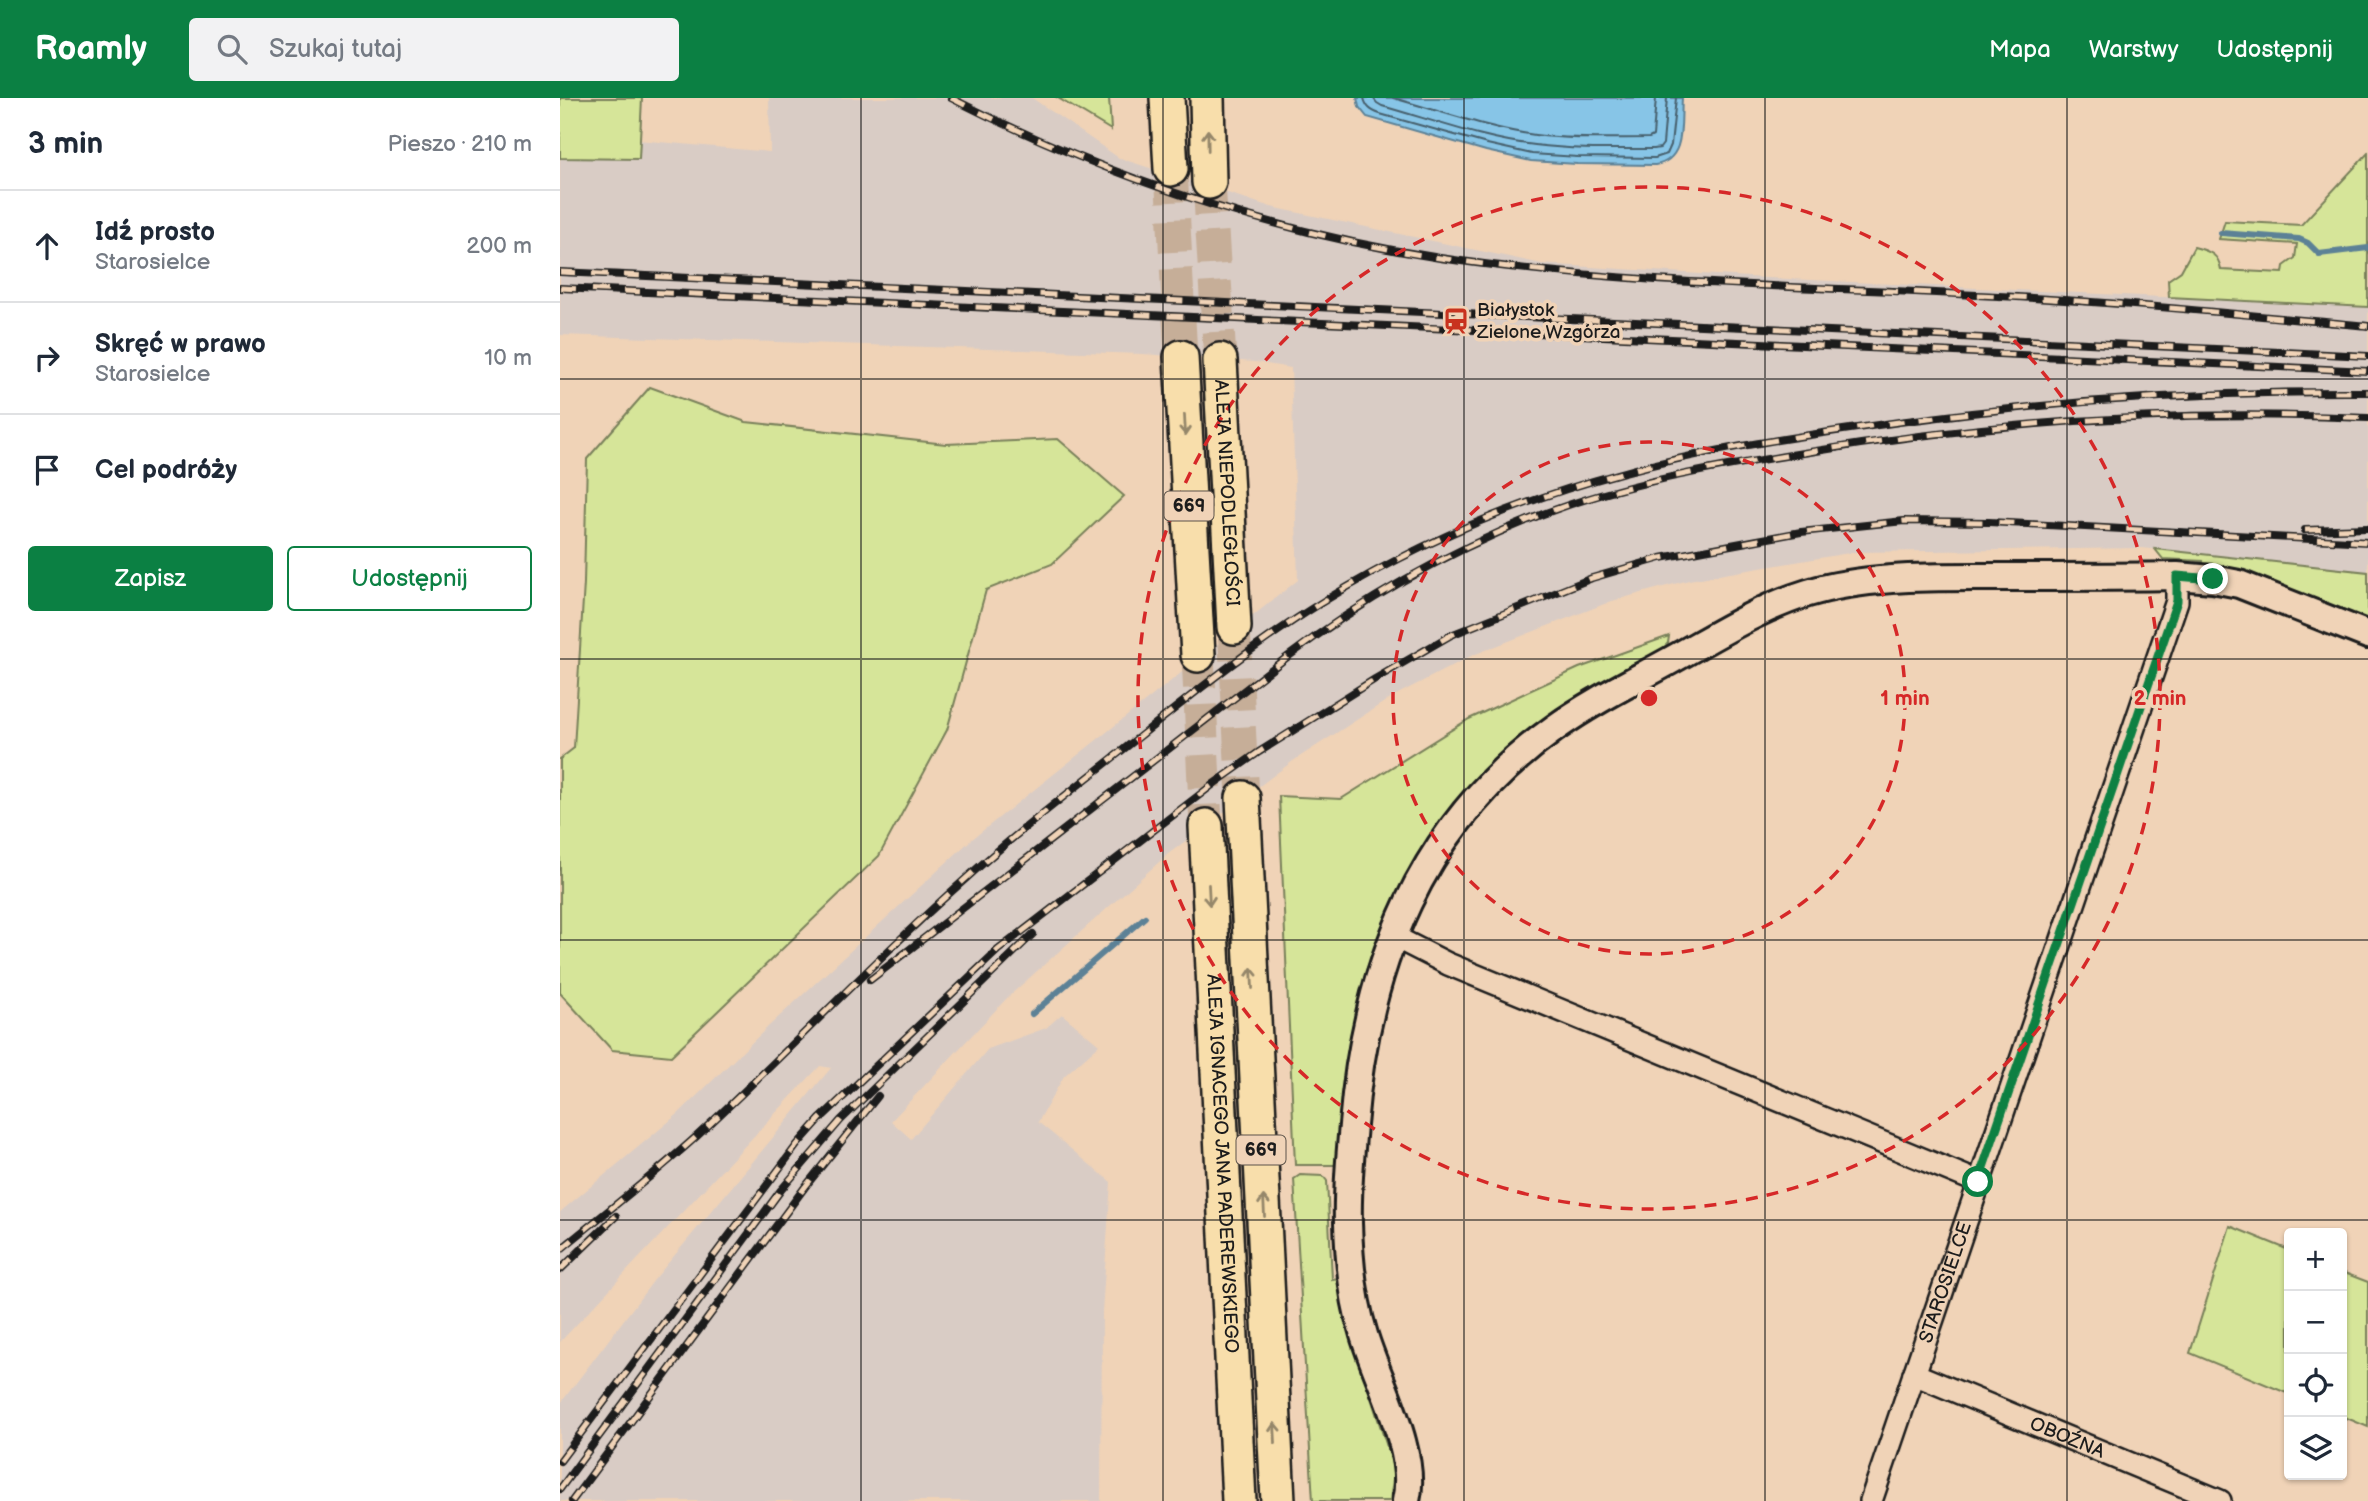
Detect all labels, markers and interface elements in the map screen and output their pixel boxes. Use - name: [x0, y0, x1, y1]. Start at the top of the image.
- search box: [189, 18, 679, 81]
- text: Roamly: [35, 29, 147, 69]
- icon: search: [213, 30, 251, 68]
- text: Szukaj tutaj: [269, 34, 402, 65]
- text: Mapa: [1989, 35, 2051, 64]
- text: Warstwy: [2089, 35, 2179, 64]
- text: Udostępnij: [2217, 35, 2333, 64]
- text: 3 min: [28, 126, 103, 162]
- one-way arrow: [1201, 129, 1215, 152]
- text: Pieszo · 210 m: [387, 130, 532, 158]
- text: Idź prosto: [95, 217, 215, 248]
- icon: ahead: [28, 227, 66, 265]
- text: 200 m: [466, 232, 532, 260]
- text: Starosielce: [95, 248, 210, 276]
- place label: Białystok Zielone Wzgórza: [1476, 299, 1620, 344]
- station icon: Białystok Zielone Wzgórza: [1441, 306, 1471, 336]
- text: Skręć w prawo: [95, 329, 266, 360]
- icon: right: [28, 339, 66, 377]
- text: 10 m: [484, 344, 532, 372]
- text: Starosielce: [95, 360, 210, 388]
- street label: ALEJA NIEPODLEGŁOŚCI: [1210, 379, 1244, 607]
- one-way arrow: [1179, 413, 1192, 436]
- icon: arrive: [28, 451, 66, 489]
- text: Cel podróży: [95, 455, 237, 486]
- road number: 669: [1164, 492, 1214, 520]
- button: Zapisz: [28, 546, 273, 611]
- button: Udostępnij: [287, 546, 532, 611]
- route end: [2197, 563, 2228, 594]
- centre of rings: [1637, 686, 1661, 710]
- text: 1 min: [1880, 686, 1930, 711]
- text: 2 min: [2133, 686, 2187, 711]
- one-way arrow: [1203, 883, 1216, 905]
- one-way arrow: [1246, 967, 1259, 990]
- street label: ALEJA IGNACEGO JANA PADEREWSKIEGO: [1202, 973, 1243, 1354]
- road number: 669: [1236, 1135, 1286, 1164]
- route start: [1962, 1166, 1993, 1197]
- one-way arrow: [1257, 1194, 1270, 1217]
- street label: STAROSIELCE: [1914, 1219, 1977, 1346]
- map controls: [2284, 1228, 2347, 1480]
- button: +: [2284, 1228, 2347, 1291]
- button: −: [2284, 1291, 2347, 1354]
- button: locate: [2284, 1354, 2347, 1417]
- street label: OBOŹNA: [2026, 1412, 2109, 1464]
- button: layers: [2284, 1417, 2347, 1480]
- one-way arrow: [1268, 1422, 1281, 1445]

